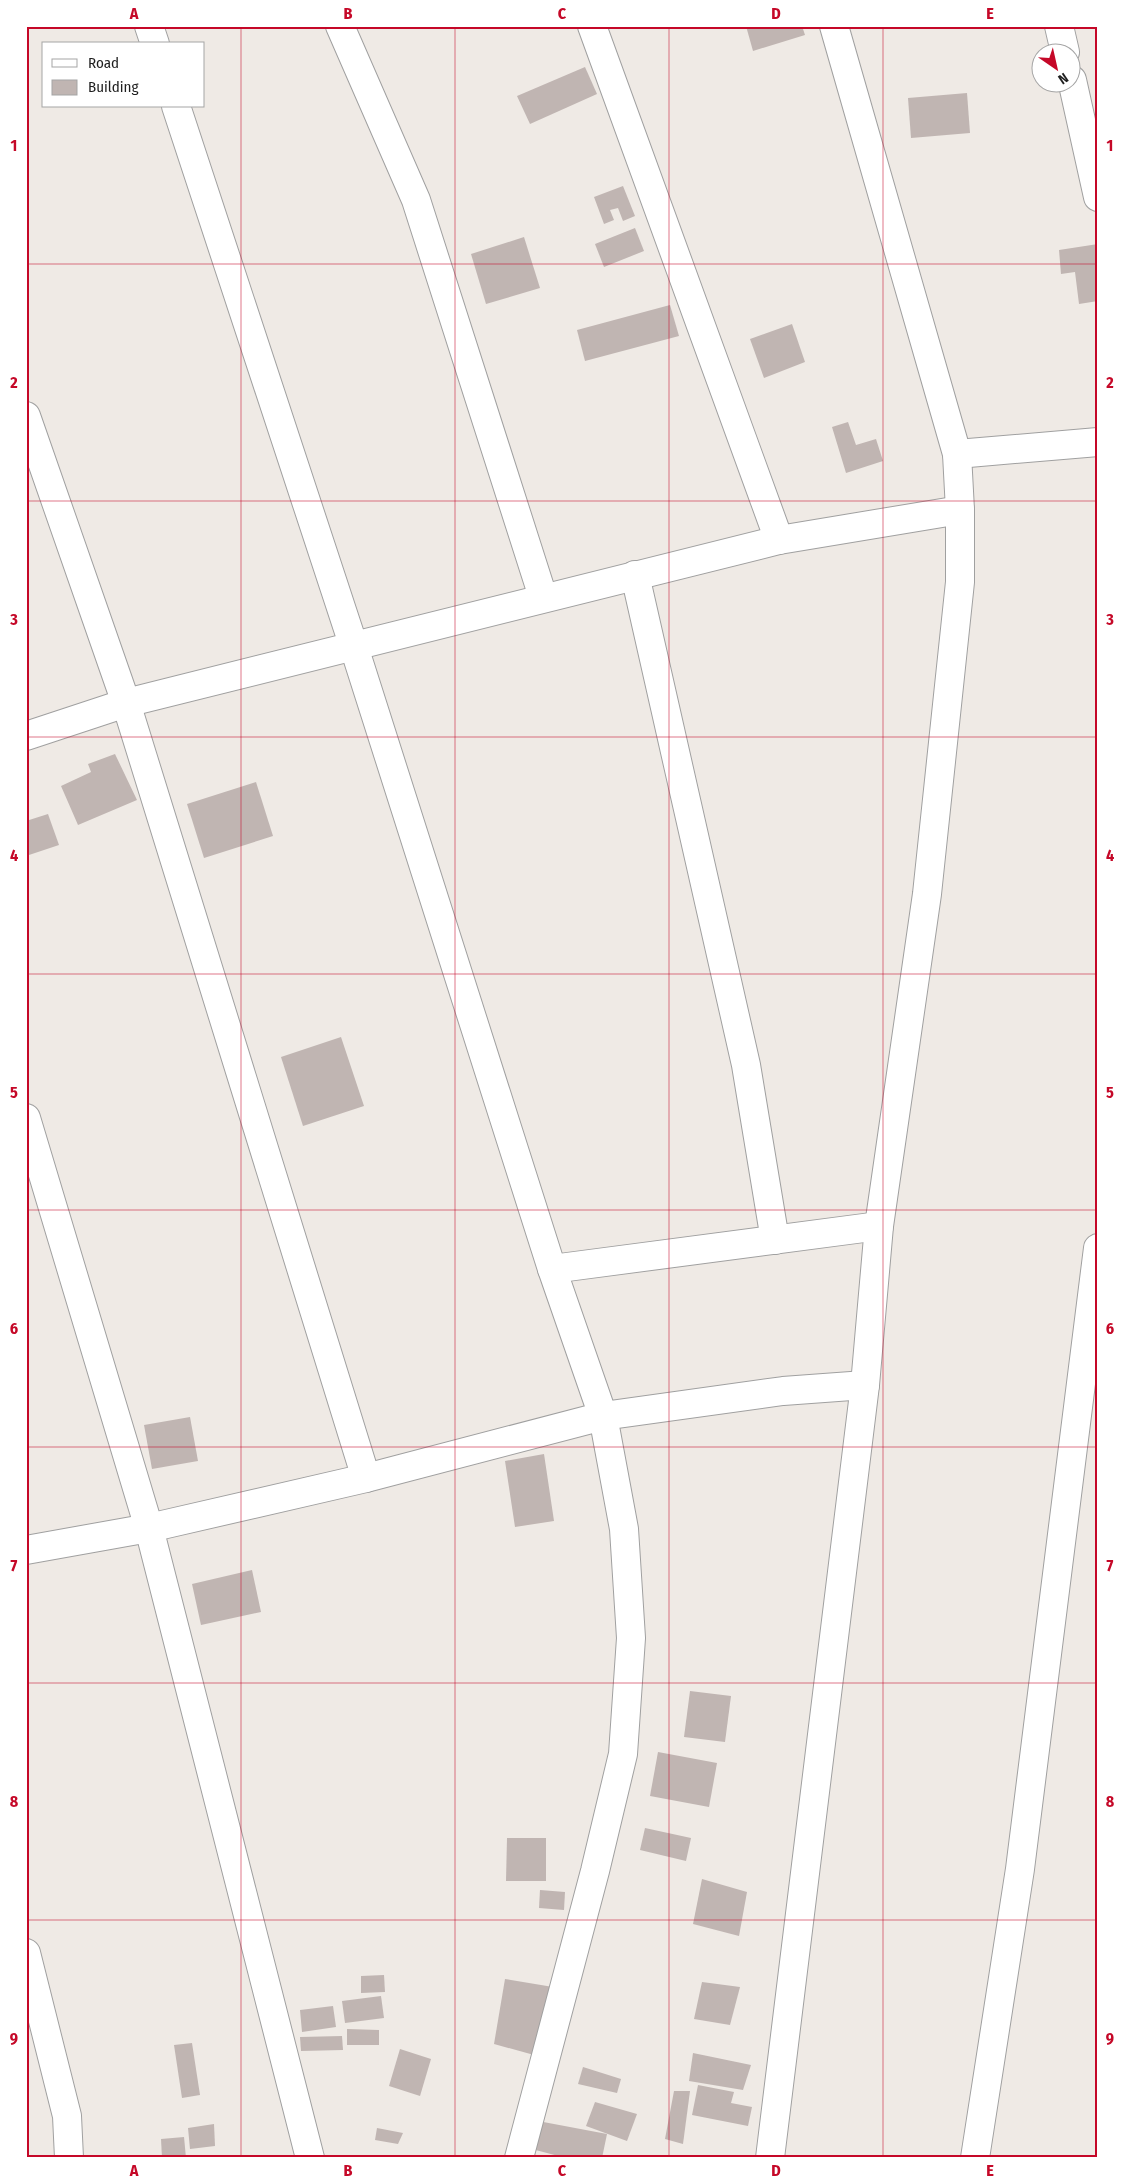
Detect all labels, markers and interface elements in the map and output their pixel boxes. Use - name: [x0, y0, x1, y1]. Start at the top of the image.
- text: A: [129, 4, 139, 23]
- text: B: [344, 4, 353, 23]
- text: C: [558, 4, 567, 23]
- text: D: [771, 4, 781, 23]
- text: E: [986, 4, 994, 23]
- legend: [42, 42, 205, 108]
- north arrow: [1032, 42, 1082, 92]
- text: Road: [88, 54, 119, 72]
- text: N: [1055, 69, 1071, 88]
- text: Building: [88, 78, 139, 96]
- text: 1: [11, 136, 17, 155]
- text: 1: [1107, 136, 1113, 155]
- text: 2: [9, 373, 18, 392]
- text: 2: [1105, 373, 1114, 392]
- text: 3: [9, 610, 18, 629]
- text: 3: [1105, 610, 1114, 629]
- text: 4: [10, 846, 18, 865]
- text: 4: [1106, 846, 1114, 865]
- text: 5: [10, 1083, 18, 1102]
- text: 5: [1106, 1083, 1114, 1102]
- text: 6: [10, 1319, 18, 1338]
- text: 6: [1106, 1319, 1114, 1338]
- text: 7: [11, 1556, 18, 1575]
- text: 7: [1107, 1556, 1114, 1575]
- text: 8: [10, 1792, 19, 1811]
- text: 8: [1106, 1792, 1115, 1811]
- text: 9: [10, 2029, 18, 2048]
- text: 9: [1106, 2029, 1114, 2048]
- text: A: [129, 2161, 139, 2180]
- text: B: [344, 2161, 353, 2180]
- text: C: [558, 2161, 567, 2180]
- text: D: [771, 2161, 781, 2180]
- text: E: [986, 2161, 994, 2180]

